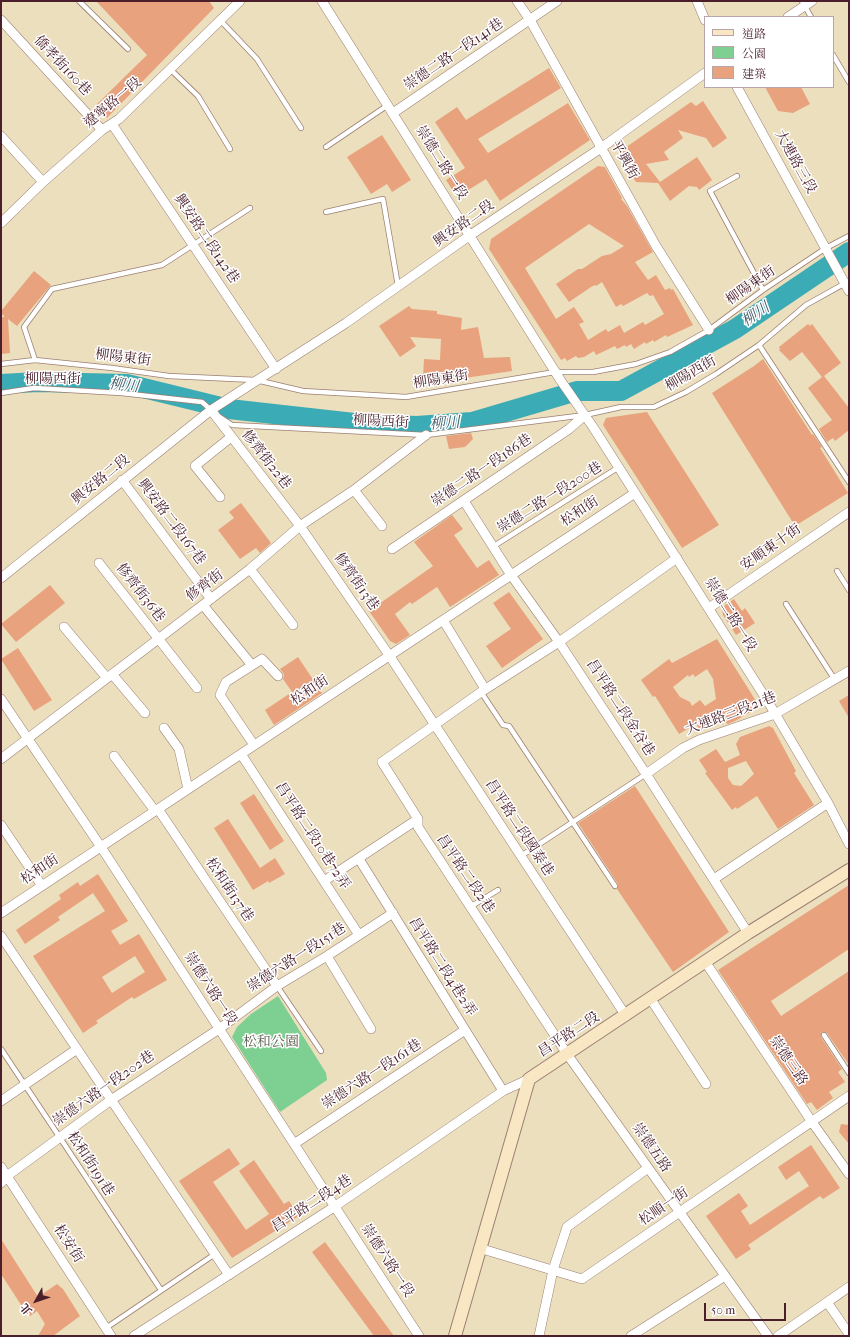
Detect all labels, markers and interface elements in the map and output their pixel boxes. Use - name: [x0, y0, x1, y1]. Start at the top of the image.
- street label: 崇德二路一段141巷: [401, 16, 507, 94]
- legend: [704, 16, 834, 88]
- text: 道路: [742, 27, 766, 41]
- street label: 僑孝街160巷: [30, 32, 94, 100]
- text: 公園: [742, 47, 766, 61]
- text: 建築: [742, 67, 766, 81]
- street label: 遼寧路一段: [81, 74, 145, 132]
- street label: 崇德二路一段: [412, 123, 470, 203]
- street label: 大連路三段: [771, 127, 819, 197]
- street label: 平興街: [606, 138, 642, 182]
- street label: 興安路二段142巷: [170, 191, 242, 287]
- street label: 興安路二段: [431, 197, 497, 251]
- street label: 柳陽東街: [723, 263, 779, 309]
- water label: 柳川: [739, 299, 773, 331]
- street label: 柳陽東街: [94, 346, 152, 370]
- street label: 柳陽西街: [663, 353, 719, 395]
- street label: 柳陽東街: [412, 367, 470, 393]
- street label: 柳陽西街: [25, 372, 81, 388]
- water label: 柳川: [108, 375, 140, 397]
- street label: 柳陽西街: [353, 412, 409, 432]
- water label: 柳川: [429, 414, 461, 434]
- street label: 修齊街22巷: [238, 427, 294, 493]
- street label: 崇德二路一段186巷: [429, 431, 535, 511]
- street label: 興安路二段: [69, 451, 133, 509]
- street label: 崇德二路一段200巷: [494, 459, 606, 537]
- street label: 興安路二段167巷: [133, 476, 209, 568]
- street label: 松和街: [558, 493, 602, 531]
- street label: 安順東十街: [738, 521, 804, 575]
- street label: 修齊街13巷: [330, 550, 382, 614]
- street label: 修齊街36巷: [112, 561, 168, 625]
- street label: 修齊街: [183, 567, 227, 605]
- street label: 崇德二路一段: [701, 575, 759, 655]
- street label: 昌平路二段金谷巷: [582, 656, 658, 760]
- street label: 松和街: [288, 672, 332, 710]
- street label: 大連路三段21巷: [683, 689, 779, 739]
- street label: 昌平路二段國泰巷: [481, 776, 557, 880]
- street label: 昌平路二段10巷72弄: [271, 779, 353, 893]
- street label: 昌平路二段2巷: [433, 831, 497, 917]
- street label: 松和街: [18, 851, 62, 889]
- street label: 松和街137巷: [201, 855, 257, 925]
- street label: 昌平路二段4巷2弄: [405, 914, 479, 1020]
- street label: 崇德六路一段151巷: [245, 920, 349, 996]
- street label: 崇德六路一段: [180, 949, 240, 1029]
- street label: 昌平路二段: [535, 1009, 603, 1061]
- street label: 崇德三路: [765, 1033, 811, 1089]
- park label: 松和公園: [243, 1035, 299, 1051]
- street label: 崇德六路一段161巷: [319, 1037, 425, 1113]
- street label: 崇德六路一段202巷: [50, 1048, 158, 1130]
- street label: 崇德五路: [628, 1120, 674, 1176]
- street label: 松和街191巷: [63, 1129, 117, 1199]
- street label: 昌平路二段4巷: [269, 1172, 355, 1236]
- street label: 松順一街: [636, 1184, 692, 1230]
- street label: 崇德六路一段: [357, 1221, 417, 1301]
- street label: 松安街: [50, 1222, 86, 1266]
- north arrow: [16, 1281, 56, 1321]
- scale bar: [706, 1295, 788, 1321]
- text: 北: [18, 1301, 35, 1317]
- text: 50 m: [711, 1303, 735, 1317]

